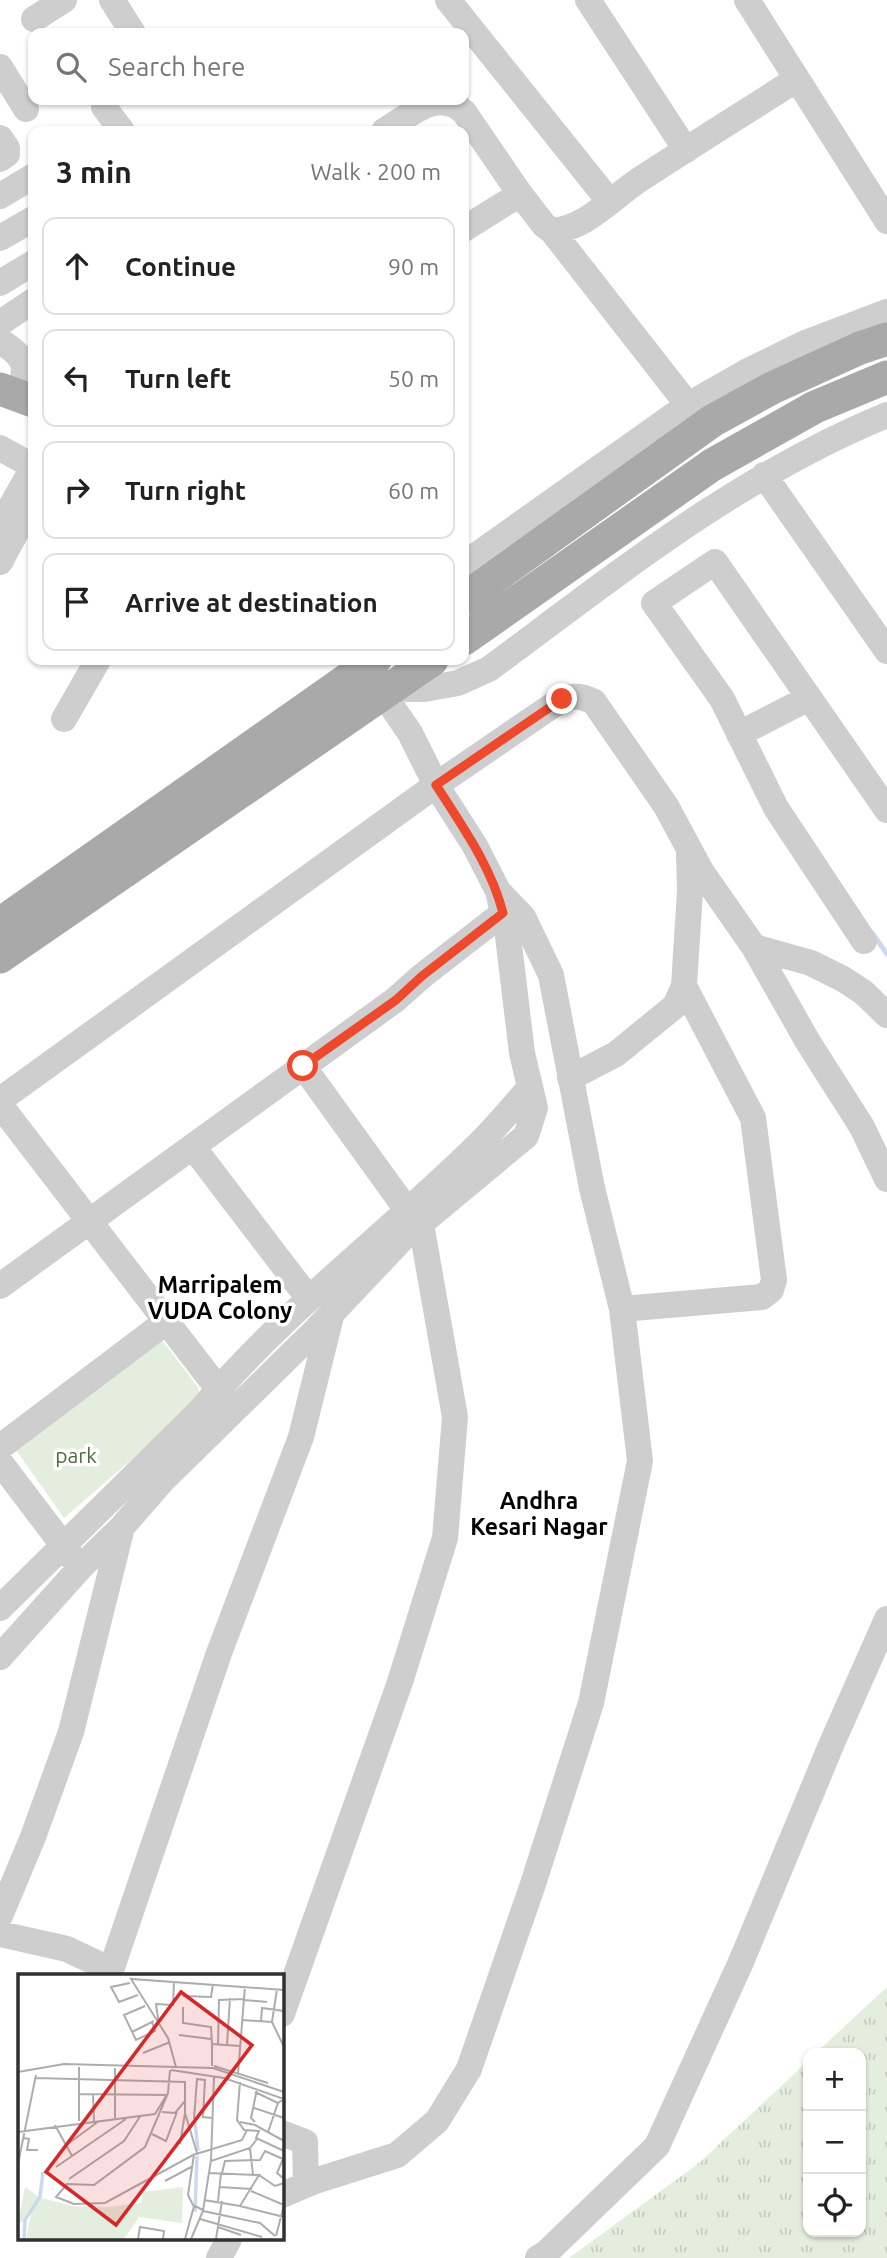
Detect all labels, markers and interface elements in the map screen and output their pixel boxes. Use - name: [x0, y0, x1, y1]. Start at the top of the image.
- search box: [28, 28, 469, 105]
- icon: search: [52, 48, 90, 86]
- text: Search here: [108, 52, 245, 81]
- text: 3 min: [56, 155, 132, 189]
- text: Walk · 200 m: [310, 159, 441, 184]
- icon: ahead: [58, 247, 96, 285]
- text: Continue: [125, 252, 236, 281]
- text: 90 m: [388, 254, 439, 279]
- icon: left: [58, 359, 96, 397]
- text: Turn left: [125, 364, 231, 393]
- text: 50 m: [388, 366, 439, 391]
- icon: right: [58, 471, 96, 509]
- text: Turn right: [125, 476, 246, 505]
- text: 60 m: [388, 478, 439, 503]
- icon: arrive: [58, 583, 96, 621]
- text: Arrive at destination: [125, 588, 378, 617]
- route end: [546, 683, 577, 714]
- route start: [287, 1050, 318, 1081]
- district label: Marripalem VUDA Colony: [148, 1272, 292, 1323]
- park label: park: [55, 1443, 97, 1467]
- district label: Andhra Kesari Nagar: [470, 1488, 608, 1539]
- inset map: [18, 1974, 284, 2240]
- map controls: [803, 2048, 866, 2237]
- button: +: [803, 2048, 866, 2111]
- button: −: [803, 2111, 866, 2174]
- button: locate: [803, 2174, 866, 2237]

